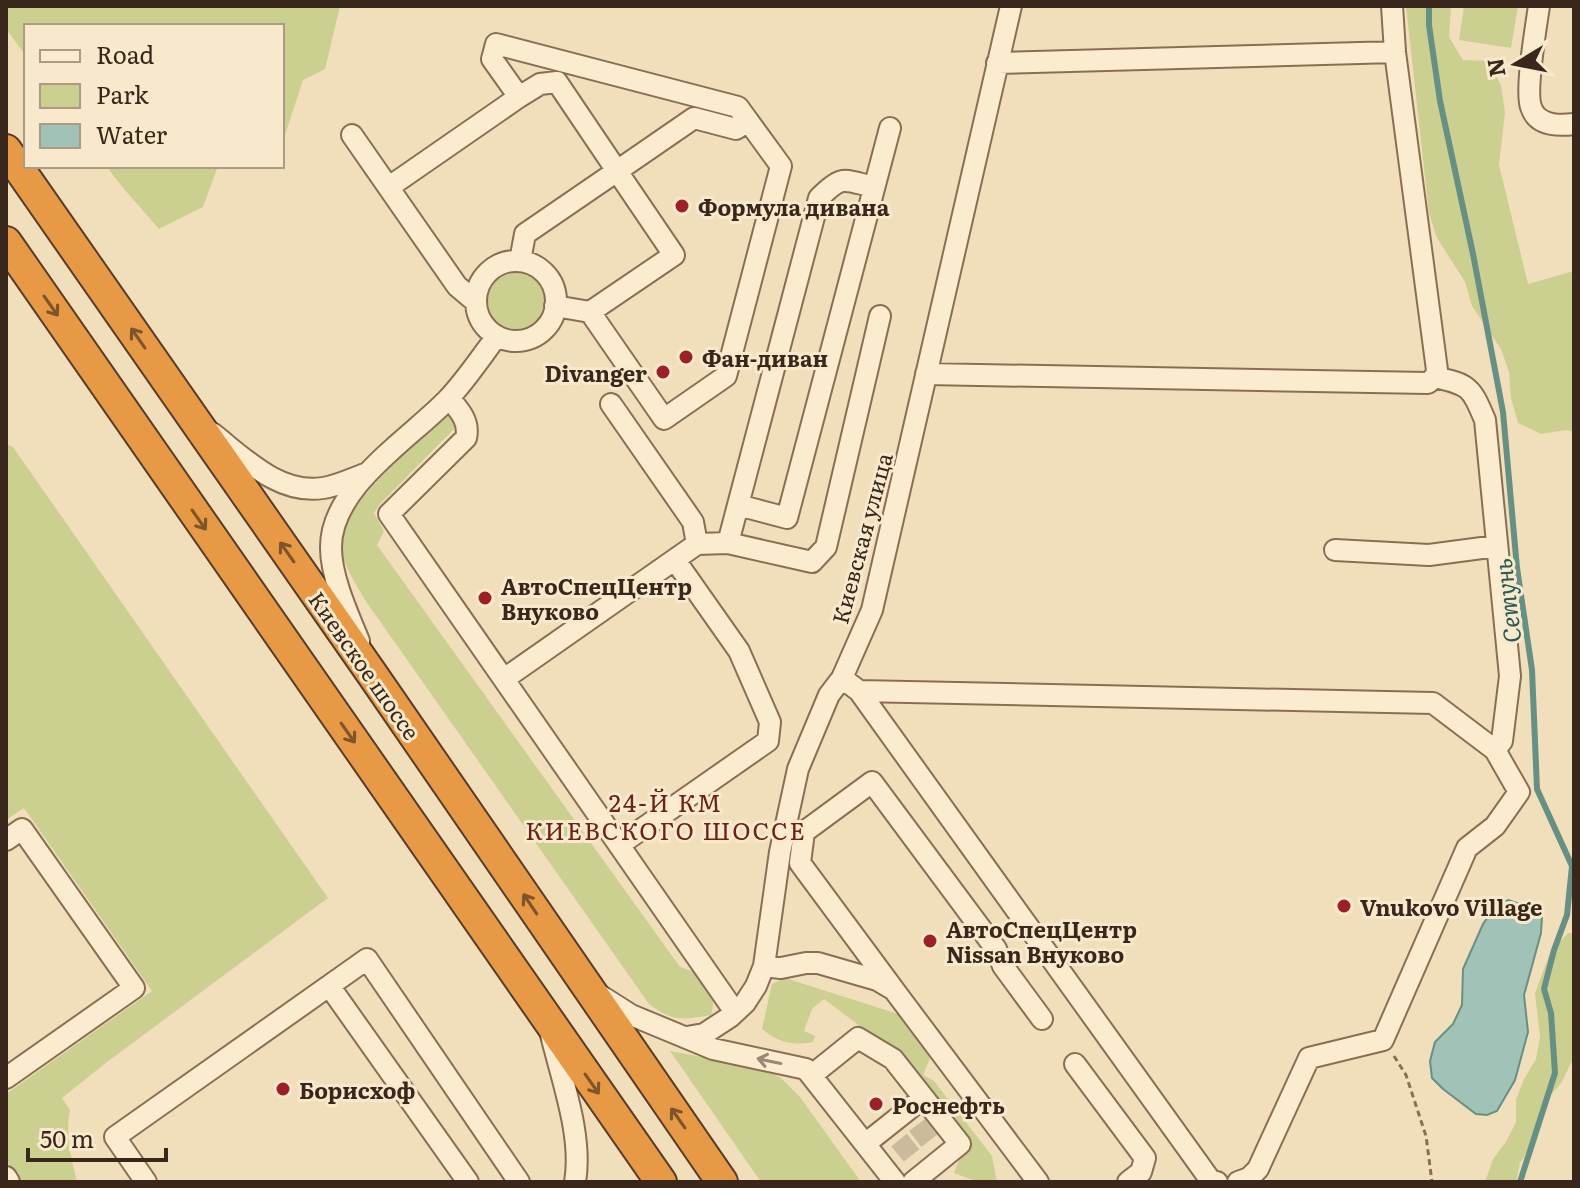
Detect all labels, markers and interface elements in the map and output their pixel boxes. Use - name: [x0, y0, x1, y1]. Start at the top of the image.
- legend: [24, 24, 284, 168]
- north arrow: [1476, 24, 1556, 104]
- text: Road: [96, 36, 155, 71]
- text: N: [1477, 56, 1513, 80]
- text: Park: [96, 76, 149, 111]
- text: Water: [96, 116, 168, 151]
- place label: Формула дивана: [698, 190, 890, 223]
- marker: Формула дивана: [673, 197, 691, 215]
- one-way arrow: [43, 295, 59, 317]
- one-way arrow: [130, 328, 146, 350]
- place label: Фан-диван: [702, 341, 828, 374]
- marker: Фан-диван: [677, 348, 695, 366]
- place label: Divanger: [544, 356, 647, 389]
- marker: Divanger: [654, 363, 672, 381]
- street label: Киевская улица: [822, 449, 900, 627]
- one-way arrow: [191, 508, 207, 530]
- one-way arrow: [279, 541, 295, 563]
- water label: Сетунь: [1483, 557, 1529, 645]
- place label: АвтоСпецЦентр Внуково: [501, 569, 692, 627]
- street label: Киевское шоссе: [302, 584, 428, 746]
- marker: АвтоСпецЦентр Внуково: [476, 589, 494, 607]
- one-way arrow: [340, 722, 356, 744]
- district label: 24-Й КМ КИЕВСКОГО ШОССЕ: [525, 784, 807, 847]
- place label: Vnukovo Village: [1360, 890, 1542, 923]
- one-way arrow: [522, 893, 538, 916]
- marker: Vnukovo Village: [1335, 897, 1353, 915]
- place label: АвтоСпецЦентр Nissan Внуково: [946, 912, 1137, 970]
- marker: АвтоСпецЦентр Nissan Внуково: [921, 932, 939, 950]
- one-way arrow: [757, 1053, 782, 1068]
- place label: Борисхоф: [299, 1073, 416, 1106]
- one-way arrow: [584, 1073, 600, 1095]
- marker: Борисхоф: [274, 1080, 292, 1098]
- place label: Роснефть: [892, 1088, 1005, 1121]
- marker: Роснефть: [867, 1095, 885, 1113]
- one-way arrow: [669, 1107, 686, 1129]
- scale bar: [28, 1112, 166, 1162]
- text: 50 m: [40, 1120, 94, 1155]

